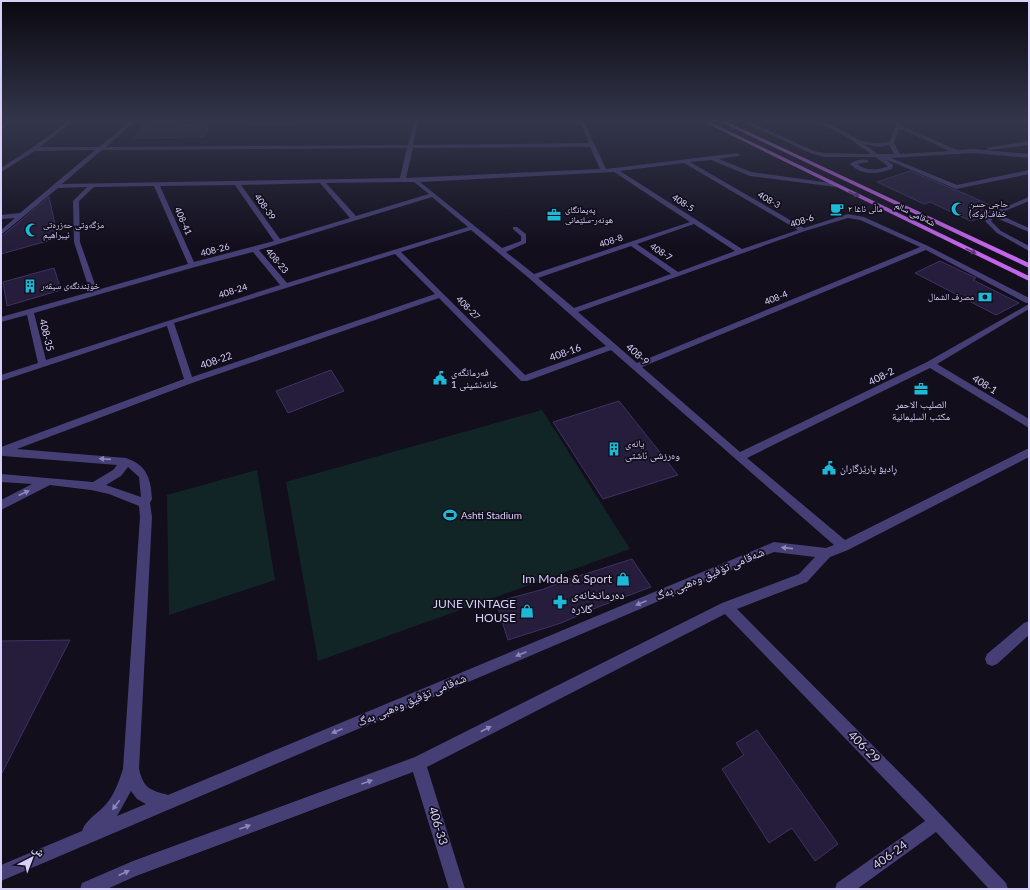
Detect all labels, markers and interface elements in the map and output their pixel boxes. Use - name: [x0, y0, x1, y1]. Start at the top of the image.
- street label: 408-3: [756, 189, 782, 210]
- street label: 408-39: [252, 191, 278, 222]
- street label: 408-5: [670, 191, 696, 214]
- one-way arrow: [849, 191, 860, 197]
- place label: حاجی حسن (لوکه)خفاف: [969, 198, 1008, 219]
- street label: شەقامی سالم: [893, 199, 937, 229]
- cafe icon: ماڵی ئاغا ۲: [829, 201, 845, 217]
- mosque icon: حاجی حسن (لوکه)خفاف: [950, 201, 966, 217]
- place label: ماڵی ئاغا ۲: [848, 203, 883, 214]
- place label: پەیمانگای هونەر-سلێمانی: [565, 204, 614, 225]
- street label: 408-41: [172, 205, 194, 236]
- office icon: پەیمانگای هونەر-سلێمانی: [546, 207, 562, 223]
- street label: 408-6: [789, 212, 815, 229]
- place label: مزگەوتی حەزرەتی ئیبراهیم: [43, 219, 104, 241]
- mosque icon: مزگەوتی حەزرەتی ئیبراهیم: [24, 222, 40, 238]
- street label: 408-8: [598, 232, 624, 249]
- street label: 408-7: [648, 240, 674, 263]
- street label: 408-26: [199, 241, 230, 258]
- street label: 408-23: [264, 246, 291, 275]
- one-way arrow: [966, 248, 977, 254]
- building icon: خوێندنگەی سیڤەر: [22, 278, 38, 294]
- place label: خوێندنگەی سیڤەر: [40, 280, 100, 291]
- street label: 408-24: [217, 281, 249, 300]
- street label: 408-4: [763, 288, 789, 307]
- bank icon: مصرف الشمال: [977, 289, 993, 305]
- place label: مصرف الشمال: [928, 291, 974, 302]
- street label: 408-27: [454, 293, 483, 322]
- street label: 408-35: [37, 318, 57, 353]
- street label: 408-16: [548, 341, 583, 363]
- street label: 408-9: [624, 341, 652, 368]
- street label: 408-22: [199, 349, 234, 371]
- street label: 408-2: [866, 364, 896, 387]
- place label: فەرمانگەی خانەنشینی 1: [451, 366, 499, 391]
- public building icon: فەرمانگەی خانەنشینی 1: [432, 370, 448, 386]
- street label: 408-1: [970, 372, 1000, 396]
- office icon: الصليب الاحمر مكتب السليمانية: [913, 381, 929, 397]
- place label: الصليب الاحمر مكتب السليمانية: [892, 398, 951, 422]
- place label: یانەی وەرزشی ئاشتی: [625, 437, 680, 462]
- building icon: یانەی وەرزشی ئاشتی: [606, 441, 622, 457]
- one-way arrow: [99, 456, 111, 463]
- public building icon: ڕادیۆ پارێزگاران: [821, 460, 837, 476]
- place label: ڕادیۆ پارێزگاران: [840, 462, 897, 476]
- one-way arrow: [18, 490, 30, 496]
- sports icon: Ashti Stadium: [442, 507, 458, 523]
- place label: Ashti Stadium: [461, 509, 522, 521]
- street label: شەقامی تۆفیق وەهبی بەگ: [653, 544, 767, 604]
- one-way arrow: [781, 545, 793, 552]
- place label: Im Moda & Sport: [522, 571, 613, 586]
- shop icon: Im Moda & Sport: [615, 571, 631, 587]
- place label: دەرمانخانەی گلارە: [571, 587, 625, 616]
- pharmacy icon: دەرمانخانەی گلارە: [552, 594, 568, 610]
- place label: JUNE VINTAGE HOUSE: [433, 596, 516, 625]
- one-way arrow: [635, 600, 646, 606]
- shop icon: JUNE VINTAGE HOUSE: [519, 603, 535, 619]
- one-way arrow: [515, 650, 527, 657]
- street label: شەقامی تۆفیق وەهبی بەگ: [355, 670, 469, 730]
- one-way arrow: [480, 725, 491, 732]
- street label: 406-29: [845, 727, 884, 766]
- one-way arrow: [331, 728, 342, 734]
- one-way arrow: [362, 778, 374, 784]
- one-way arrow: [112, 800, 120, 810]
- street label: 406-33: [426, 805, 451, 847]
- one-way arrow: [240, 824, 252, 830]
- street label: 406-24: [869, 837, 910, 872]
- north arrow: [12, 838, 52, 878]
- text: ش: [29, 841, 48, 861]
- one-way arrow: [118, 870, 129, 876]

